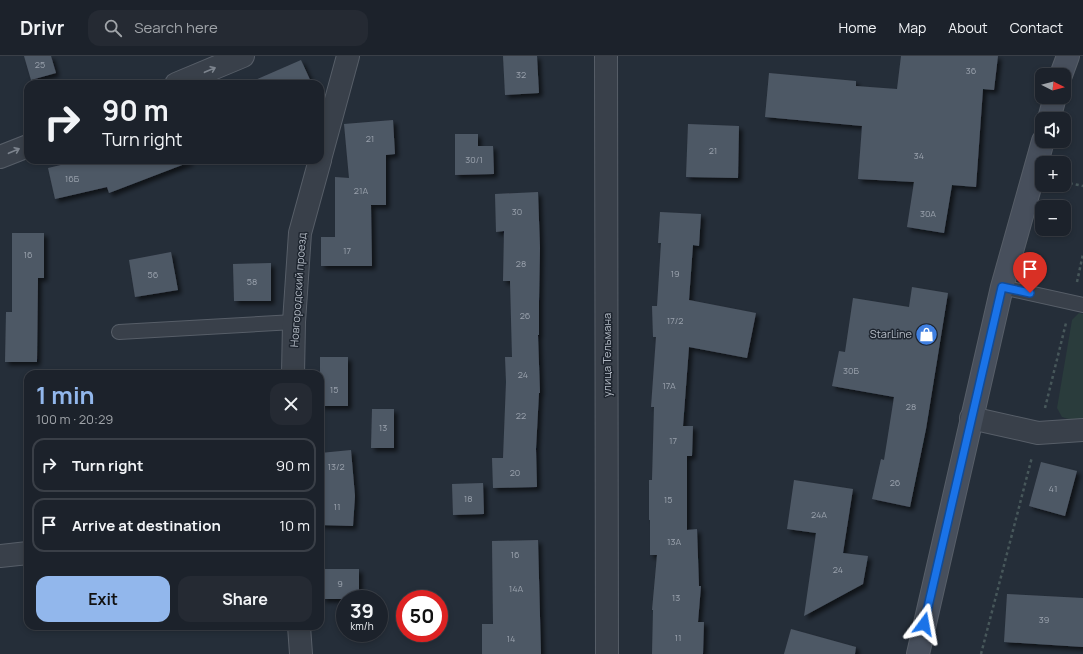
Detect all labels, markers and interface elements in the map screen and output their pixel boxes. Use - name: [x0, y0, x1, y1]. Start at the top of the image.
- search box: [88, 10, 368, 46]
- text: Drivr: [20, 15, 64, 41]
- icon: search: [102, 17, 124, 39]
- text: Search here: [134, 17, 218, 38]
- text: Home: [839, 18, 876, 37]
- text: Map: [898, 18, 926, 37]
- text: About: [948, 18, 988, 37]
- text: Contact: [1010, 18, 1063, 37]
- house number: 25: [35, 58, 45, 71]
- house number: 36: [966, 64, 977, 77]
- one-way arrow: [203, 66, 215, 73]
- house number: 32: [516, 68, 526, 81]
- north arrow: [1035, 68, 1071, 104]
- map controls: [1035, 68, 1071, 236]
- text: 90 m: [102, 91, 169, 129]
- icon: right: [36, 96, 88, 148]
- button: sound: [1035, 112, 1071, 148]
- text: Turn right: [102, 127, 183, 151]
- house number: 21: [366, 132, 374, 145]
- house number: 21: [709, 144, 717, 157]
- one-way arrow: [8, 147, 20, 155]
- house number: 34: [914, 149, 924, 162]
- house number: 30/1: [465, 153, 483, 166]
- button: +: [1035, 156, 1071, 192]
- house number: 16Б: [65, 172, 80, 185]
- house number: 21А: [354, 184, 368, 197]
- button: −: [1035, 200, 1071, 236]
- house number: 30: [512, 205, 522, 218]
- house number: 30А: [920, 207, 936, 220]
- street label: Новгородский проезд: [286, 232, 309, 348]
- house number: 17: [343, 244, 351, 257]
- house number: 16: [23, 248, 33, 261]
- pin: [1013, 252, 1047, 293]
- house number: 28: [516, 257, 526, 270]
- icon: arrive: [1019, 258, 1041, 280]
- house number: 19: [670, 267, 680, 280]
- house number: 56: [148, 268, 159, 281]
- house number: 58: [247, 275, 257, 288]
- house number: 26: [520, 309, 531, 322]
- street label: улица Тельмана: [599, 313, 614, 397]
- house number: 17/2: [667, 314, 683, 327]
- shop icon: StarLine: [914, 321, 940, 347]
- place label: StarLine: [870, 326, 913, 341]
- house number: 30Б: [843, 364, 860, 377]
- house number: 24: [518, 368, 528, 381]
- text: 1 min: [36, 378, 95, 411]
- house number: 17А: [662, 379, 676, 392]
- button: close: [270, 383, 312, 425]
- house number: 15: [330, 383, 338, 396]
- house number: 28: [906, 400, 916, 413]
- house number: 22: [516, 409, 526, 422]
- text: 100 m · 20:29: [36, 410, 113, 428]
- house number: 13: [379, 421, 387, 434]
- house number: 17: [669, 434, 677, 447]
- icon: right: [38, 454, 60, 476]
- text: Turn right: [72, 455, 143, 476]
- text: 90 m: [276, 455, 310, 476]
- house number: 13/2: [327, 460, 345, 473]
- house number: 20: [510, 466, 520, 479]
- house number: 26: [890, 476, 901, 489]
- house number: 41: [1049, 482, 1057, 495]
- house number: 18: [464, 492, 472, 505]
- house number: 15: [664, 493, 672, 506]
- house number: 11: [333, 500, 341, 513]
- house number: 24А: [811, 508, 827, 521]
- icon: arrive: [38, 514, 60, 536]
- text: Arrive at destination: [72, 515, 221, 536]
- text: 10 m: [279, 515, 310, 536]
- house number: 13А: [667, 535, 681, 548]
- house number: 16: [510, 548, 520, 561]
- house number: 24: [833, 563, 843, 576]
- button: Exit: [36, 576, 170, 622]
- button: Share: [178, 576, 312, 622]
- house number: 9: [337, 577, 343, 590]
- house number: 14А: [509, 582, 524, 595]
- speed limit sign: 50: [396, 590, 448, 642]
- house number: 13: [672, 591, 680, 604]
- text: 39: [350, 597, 374, 624]
- position arrow: [903, 603, 945, 645]
- house number: 39: [1039, 613, 1049, 626]
- text: km/h: [350, 619, 374, 633]
- house number: 11: [674, 631, 682, 644]
- house number: 14: [507, 632, 515, 645]

